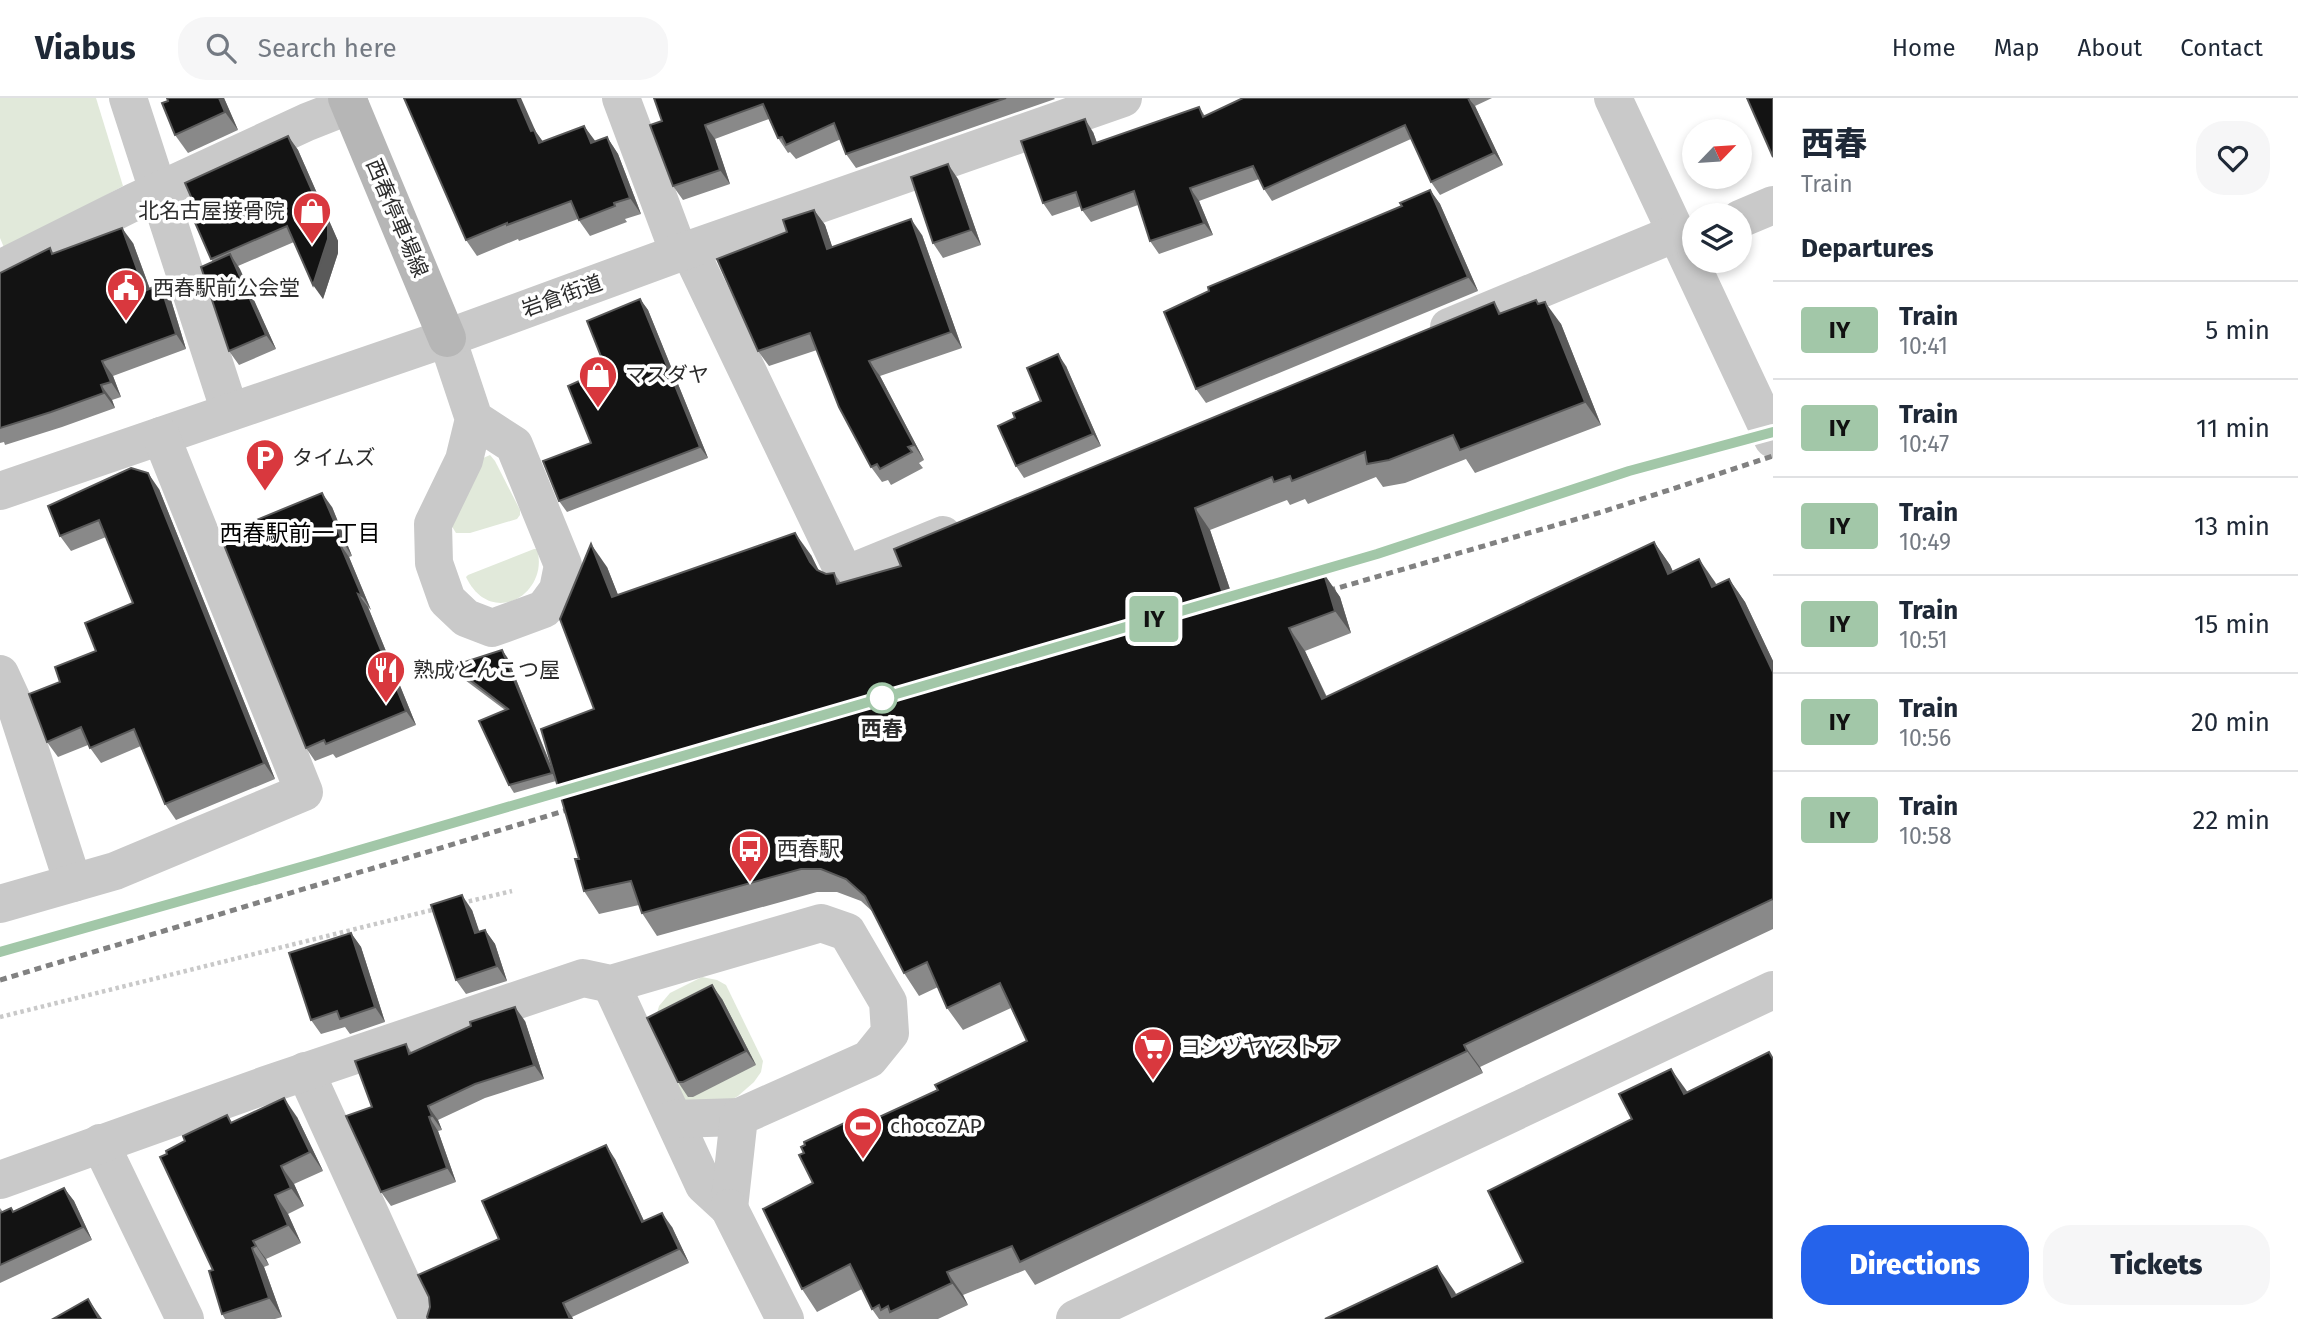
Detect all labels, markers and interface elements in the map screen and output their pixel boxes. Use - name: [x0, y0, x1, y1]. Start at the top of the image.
- search box: [178, 17, 668, 80]
- text: Viabus: [35, 28, 136, 68]
- icon: search: [202, 29, 240, 67]
- text: Search here: [258, 33, 397, 64]
- text: Home: [1892, 34, 1956, 62]
- text: Map: [1994, 34, 2040, 62]
- text: About: [2078, 34, 2142, 62]
- text: Contact: [2180, 34, 2263, 62]
- north arrow: [1682, 119, 1752, 189]
- map controls: [1682, 119, 1752, 273]
- button: heart: [2196, 121, 2270, 195]
- text: 西春: [1801, 124, 1867, 164]
- street label: 西春停車場線: [360, 155, 434, 281]
- text: Train: [1801, 170, 1853, 198]
- shop icon: 北名古屋接骨院: [291, 190, 333, 245]
- place label: 北名古屋接骨院: [138, 198, 285, 224]
- button: layers: [1682, 203, 1752, 273]
- text: Departures: [1801, 233, 1934, 264]
- public building icon: 西春駅前公会堂: [105, 267, 147, 322]
- street label: 岩倉街道: [518, 269, 606, 323]
- place label: 西春駅前公会堂: [153, 275, 300, 301]
- text: Train: [1899, 301, 1958, 332]
- text: 5 min: [2205, 315, 2270, 346]
- text: IY: [1829, 316, 1850, 344]
- text: 10:41: [1899, 332, 1948, 360]
- shop icon: マスダヤ: [577, 354, 619, 409]
- place label: マスダヤ: [625, 362, 709, 388]
- text: Train: [1899, 399, 1958, 430]
- text: 11 min: [2196, 413, 2270, 444]
- text: IY: [1829, 414, 1850, 442]
- text: 10:47: [1899, 430, 1949, 458]
- parking icon: タイムズ: [244, 437, 286, 492]
- place label: タイムズ: [292, 445, 376, 471]
- text: Train: [1899, 497, 1958, 528]
- text: 13 min: [2194, 511, 2270, 542]
- text: IY: [1829, 512, 1850, 540]
- district label: 西春駅前一丁目: [220, 519, 381, 547]
- text: 10:49: [1899, 528, 1951, 556]
- text: Train: [1899, 595, 1958, 626]
- line badge: IY: [1122, 596, 1186, 642]
- text: IY: [1143, 605, 1165, 633]
- text: 15 min: [2194, 609, 2270, 640]
- text: IY: [1829, 610, 1850, 638]
- text: 10:51: [1899, 626, 1948, 654]
- restaurant icon: 熟成とんこつ屋: [365, 649, 407, 704]
- place label: 熟成とんこつ屋: [413, 657, 560, 683]
- marker: 西春: [867, 683, 897, 713]
- text: Train: [1899, 693, 1958, 724]
- text: 20 min: [2191, 707, 2270, 738]
- text: IY: [1829, 708, 1850, 736]
- place label: 西春: [861, 716, 903, 742]
- text: 10:56: [1899, 724, 1951, 752]
- text: Train: [1899, 791, 1958, 822]
- text: 22 min: [2193, 805, 2270, 836]
- text: IY: [1829, 806, 1850, 834]
- text: 10:58: [1899, 822, 1952, 850]
- bus stop icon: 西春駅: [729, 828, 771, 883]
- place label: 西春駅: [777, 836, 840, 862]
- supermarket icon: ヨシヅヤYストア: [1132, 1026, 1174, 1081]
- place label: ヨシヅヤYストア: [1180, 1034, 1339, 1060]
- sports icon: chocoZAP: [842, 1105, 884, 1160]
- place label: chocoZAP: [890, 1113, 982, 1139]
- button: Directions: [1801, 1225, 2029, 1305]
- button: Tickets: [2043, 1225, 2270, 1305]

